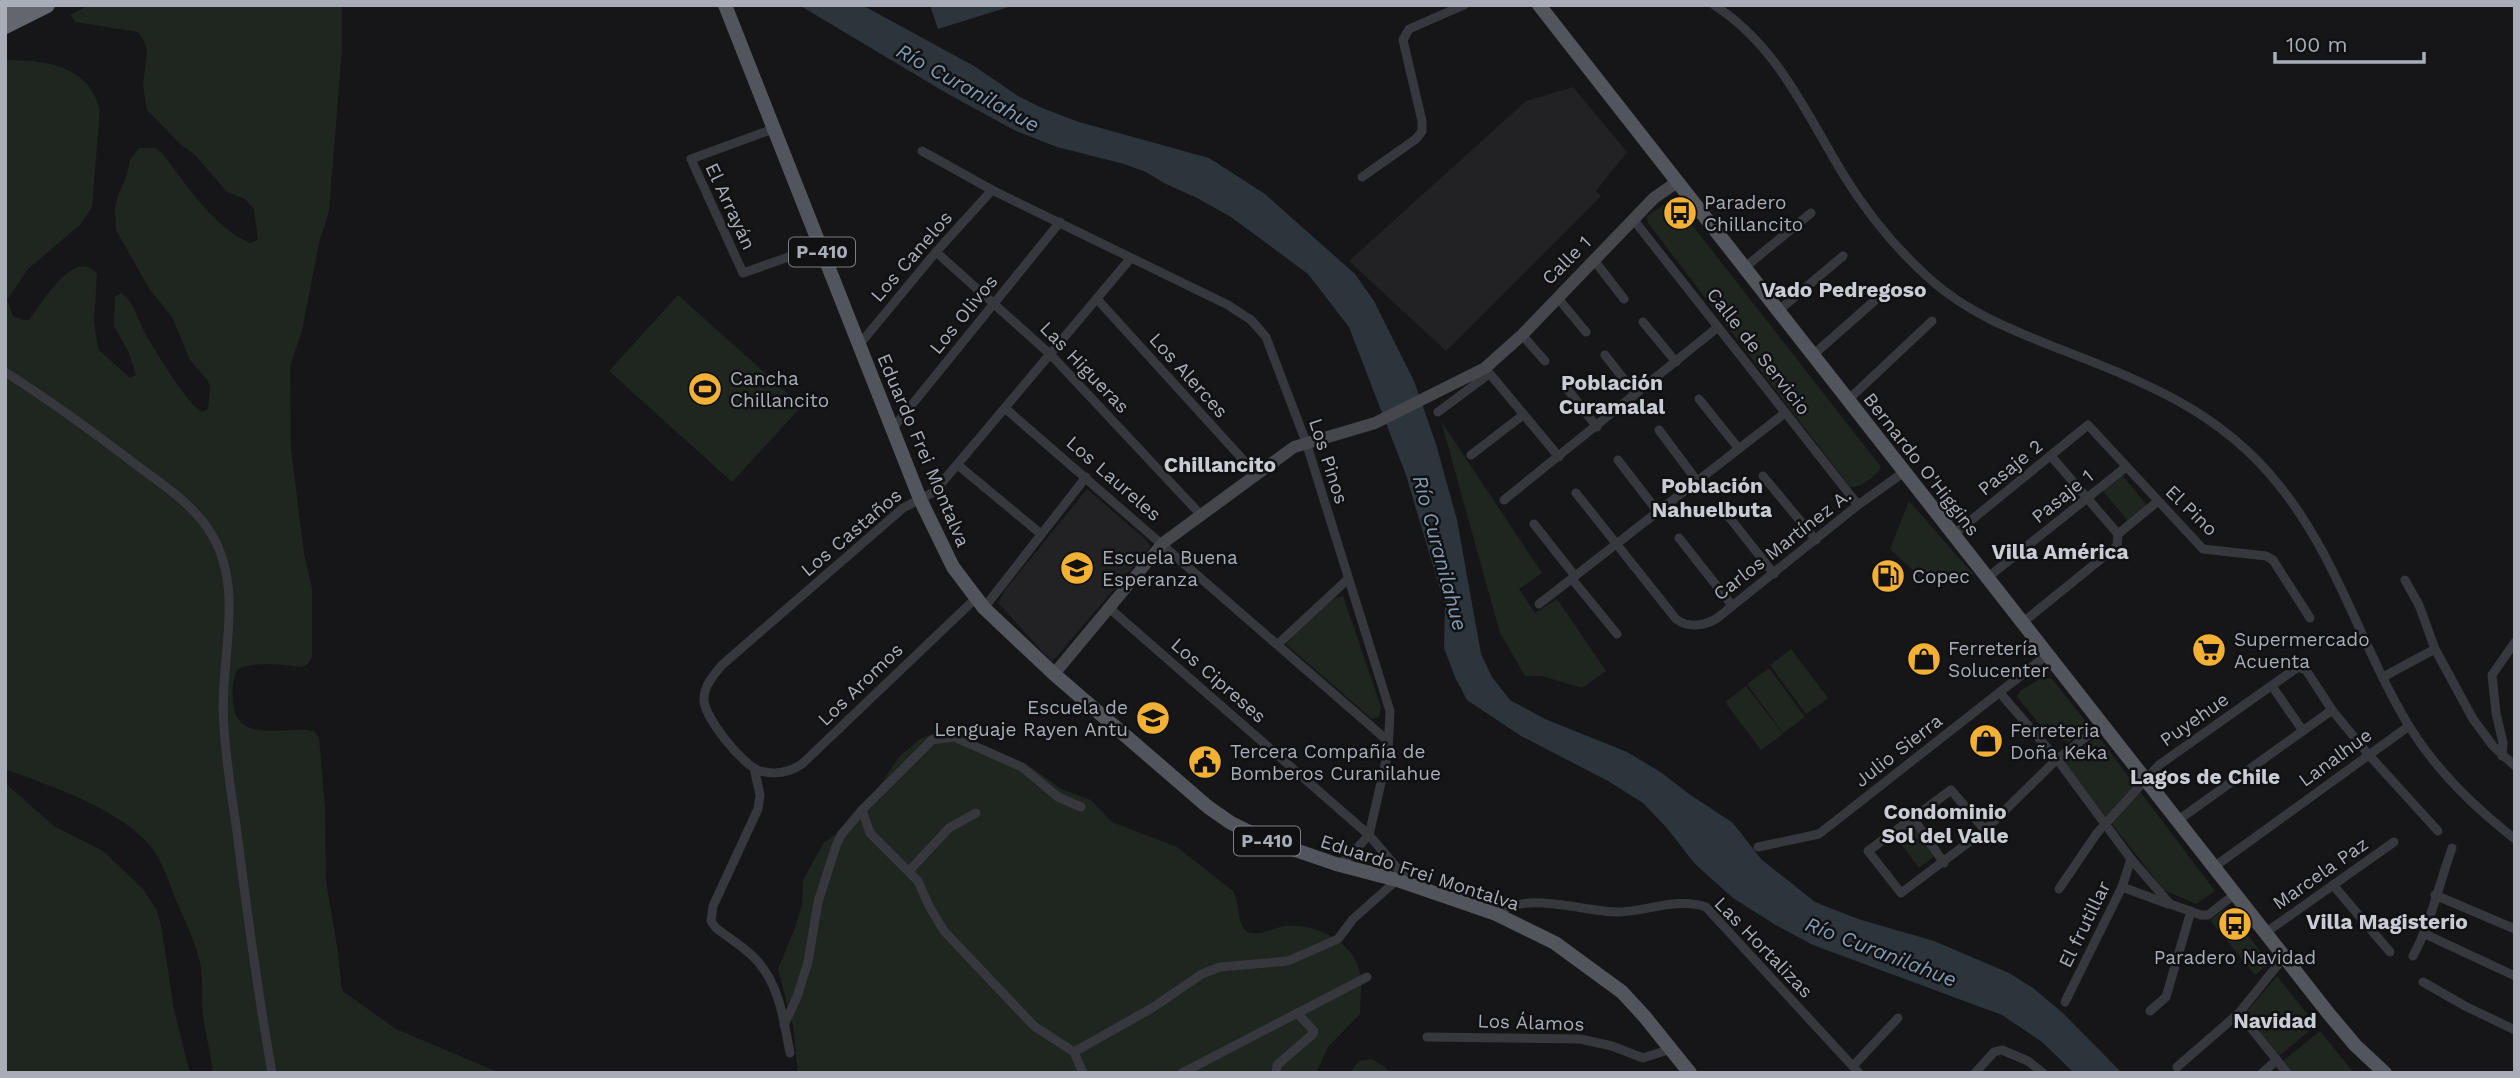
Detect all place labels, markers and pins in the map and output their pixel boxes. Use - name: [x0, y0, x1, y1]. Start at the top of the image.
- place label: Paradero Chillancito: [1704, 191, 1803, 236]
- bus stop icon: Paradero Chillancito: [1661, 194, 1699, 232]
- place label: Cancha Chillancito: [730, 367, 829, 412]
- sports icon: Cancha Chillancito: [686, 370, 724, 408]
- place label: Escuela Buena Esperanza: [1102, 546, 1238, 591]
- school or university icon: Escuela Buena Esperanza: [1058, 549, 1096, 587]
- fuel station icon: Copec: [1869, 557, 1907, 595]
- place label: Copec: [1912, 565, 1970, 588]
- place label: Supermercado Acuenta: [2234, 628, 2370, 673]
- supermarket icon: Supermercado Acuenta: [2190, 631, 2228, 669]
- place label: Ferretería Solucenter: [1948, 637, 2049, 682]
- shop icon: Ferretería Solucenter: [1905, 640, 1943, 678]
- place label: Escuela de Lenguaje Rayen Antu: [934, 696, 1128, 741]
- school or university icon: Escuela de Lenguaje Rayen Antu: [1134, 699, 1172, 737]
- place label: Ferreteria Doña Keka: [2010, 719, 2108, 764]
- shop icon: Ferreteria Doña Keka: [1967, 722, 2005, 760]
- place label: Tercera Compañía de Bomberos Curanilahue: [1230, 740, 1441, 785]
- public building icon: Tercera Compañía de Bomberos Curanilahue: [1186, 743, 1224, 781]
- bus stop icon: Paradero Navidad: [2216, 905, 2254, 943]
- place label: Paradero Navidad: [2154, 946, 2316, 969]

